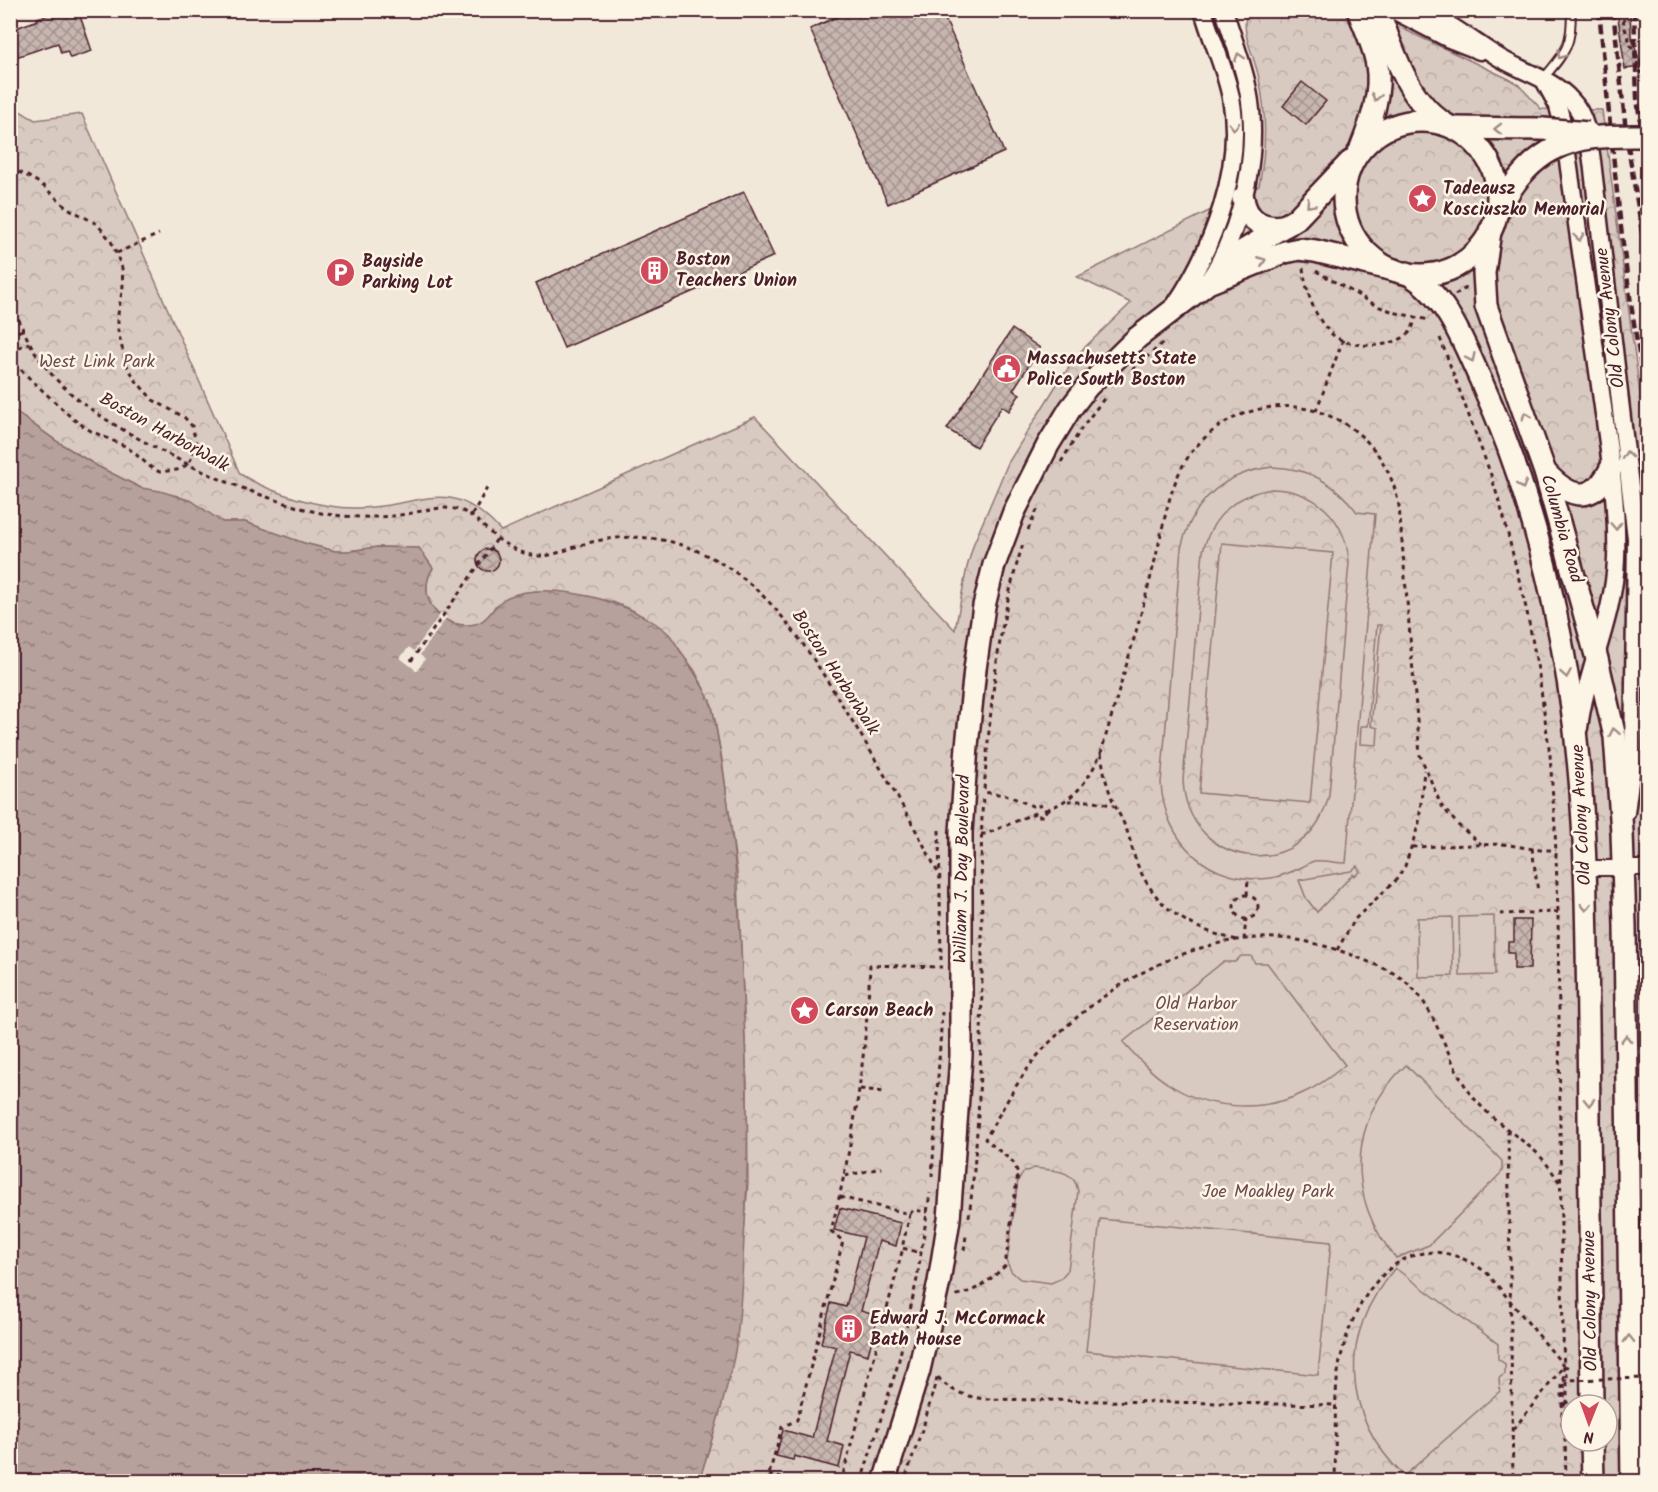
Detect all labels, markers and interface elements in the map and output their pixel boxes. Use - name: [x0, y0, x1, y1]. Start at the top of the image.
- one-way arrow: [1558, 48, 1569, 59]
- one-way arrow: [1234, 53, 1246, 63]
- one-way arrow: [1370, 92, 1383, 102]
- one-way arrow: [1227, 122, 1240, 131]
- one-way arrow: [1494, 122, 1503, 135]
- place label: Tadeausz Kosciuszko Memorial: [1443, 175, 1604, 225]
- place icon: Tadeausz Kosciuszko Memorial: [1406, 183, 1438, 215]
- one-way arrow: [1306, 198, 1317, 208]
- one-way arrow: [1572, 232, 1584, 241]
- place label: Boston Teachers Union: [676, 246, 797, 296]
- street label: Old Colony Avenue: [1588, 246, 1634, 390]
- place label: Bayside Parking Lot: [362, 248, 454, 298]
- building icon: Boston Teachers Union: [639, 254, 671, 286]
- parking icon: Bayside Parking Lot: [325, 256, 357, 288]
- one-way arrow: [1256, 256, 1267, 268]
- place label: Massachusetts State Police South Boston: [1027, 345, 1197, 395]
- park label: West Link Park: [39, 348, 156, 377]
- one-way arrow: [1463, 351, 1475, 362]
- public building icon: Massachusetts State Police South Boston: [990, 353, 1022, 385]
- street label: Boston HarborWalk: [94, 385, 235, 481]
- one-way arrow: [1521, 411, 1534, 422]
- one-way arrow: [1622, 450, 1634, 459]
- street label: Columbia Road: [1532, 471, 1591, 588]
- one-way arrow: [1514, 479, 1527, 490]
- one-way arrow: [1609, 521, 1622, 530]
- street label: Boston HarborWalk: [783, 604, 887, 742]
- one-way arrow: [1559, 669, 1572, 679]
- one-way arrow: [1608, 727, 1621, 737]
- street label: Old Colony Avenue: [1564, 744, 1600, 886]
- street label: William J. Day Boulevard: [947, 773, 979, 964]
- one-way arrow: [1580, 902, 1592, 911]
- park label: Old Harbor Reservation: [1153, 990, 1239, 1040]
- place icon: Carson Beach: [788, 995, 820, 1027]
- place label: Carson Beach: [825, 997, 933, 1026]
- one-way arrow: [1620, 1035, 1632, 1044]
- one-way arrow: [1583, 1097, 1595, 1106]
- park label: Joe Moakley Park: [1202, 1178, 1335, 1207]
- street label: Old Colony Avenue: [1575, 1230, 1607, 1372]
- place label: Edward J. McCormack Bath House: [870, 1305, 1046, 1355]
- building icon: Edward J. McCormack Bath House: [833, 1313, 865, 1345]
- one-way arrow: [1623, 1335, 1635, 1344]
- north arrow: [1559, 1393, 1619, 1453]
- text: N: [1583, 1424, 1594, 1449]

